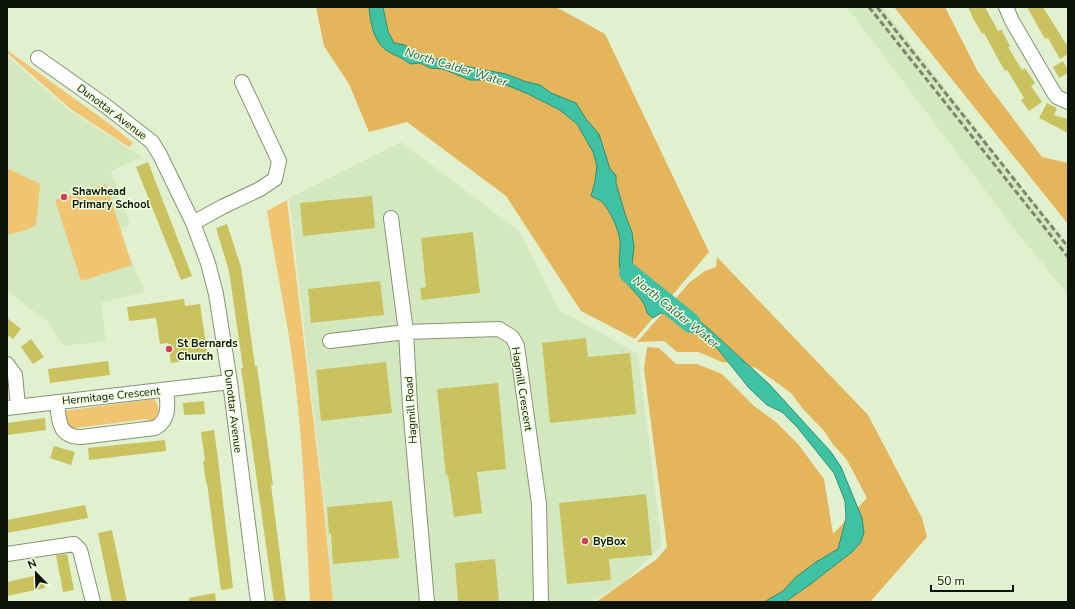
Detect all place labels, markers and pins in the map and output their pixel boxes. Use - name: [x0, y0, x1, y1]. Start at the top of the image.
- place label: Shawhead Primary School: [72, 184, 150, 212]
- marker: Shawhead Primary School: [59, 192, 69, 202]
- place label: St Bernards Church: [177, 336, 238, 364]
- marker: St Bernards Church: [164, 344, 174, 354]
- place label: ByBox: [593, 534, 627, 549]
- marker: ByBox: [580, 536, 590, 546]

